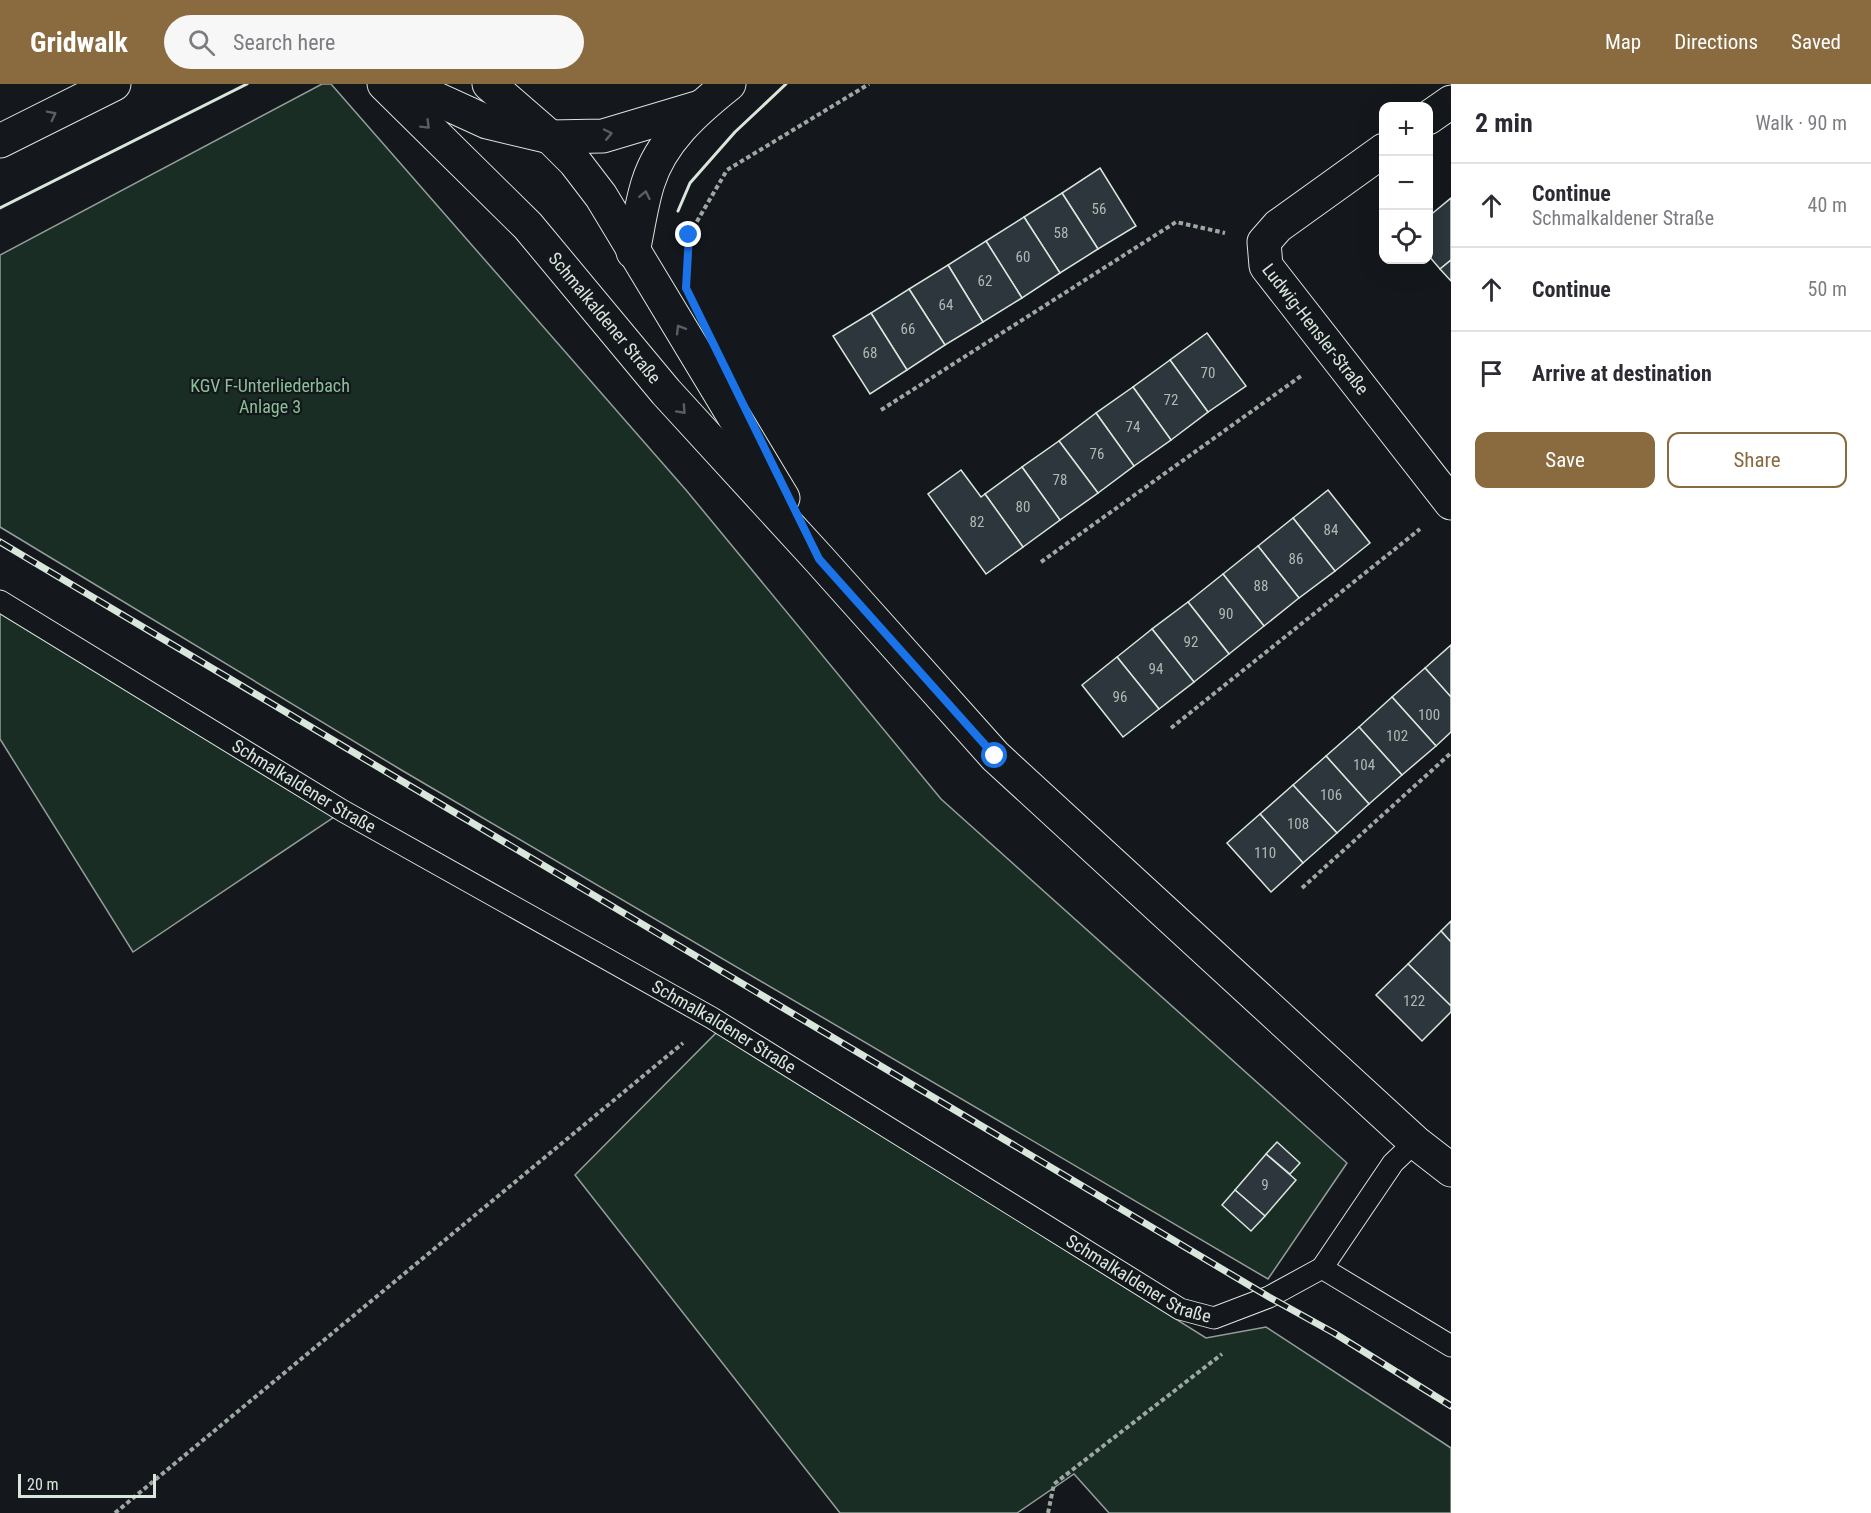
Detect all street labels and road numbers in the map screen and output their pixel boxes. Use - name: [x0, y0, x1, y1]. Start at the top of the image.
- street label: Schmalkaldener Straße: [544, 248, 665, 388]
- street label: Ludwig-Hensler-Straße: [1258, 259, 1373, 399]
- street label: Schmalkaldener Straße: [228, 735, 380, 837]
- street label: Schmalkaldener Straße: [648, 975, 800, 1078]
- street label: Schmalkaldener Straße: [1062, 1230, 1213, 1327]

